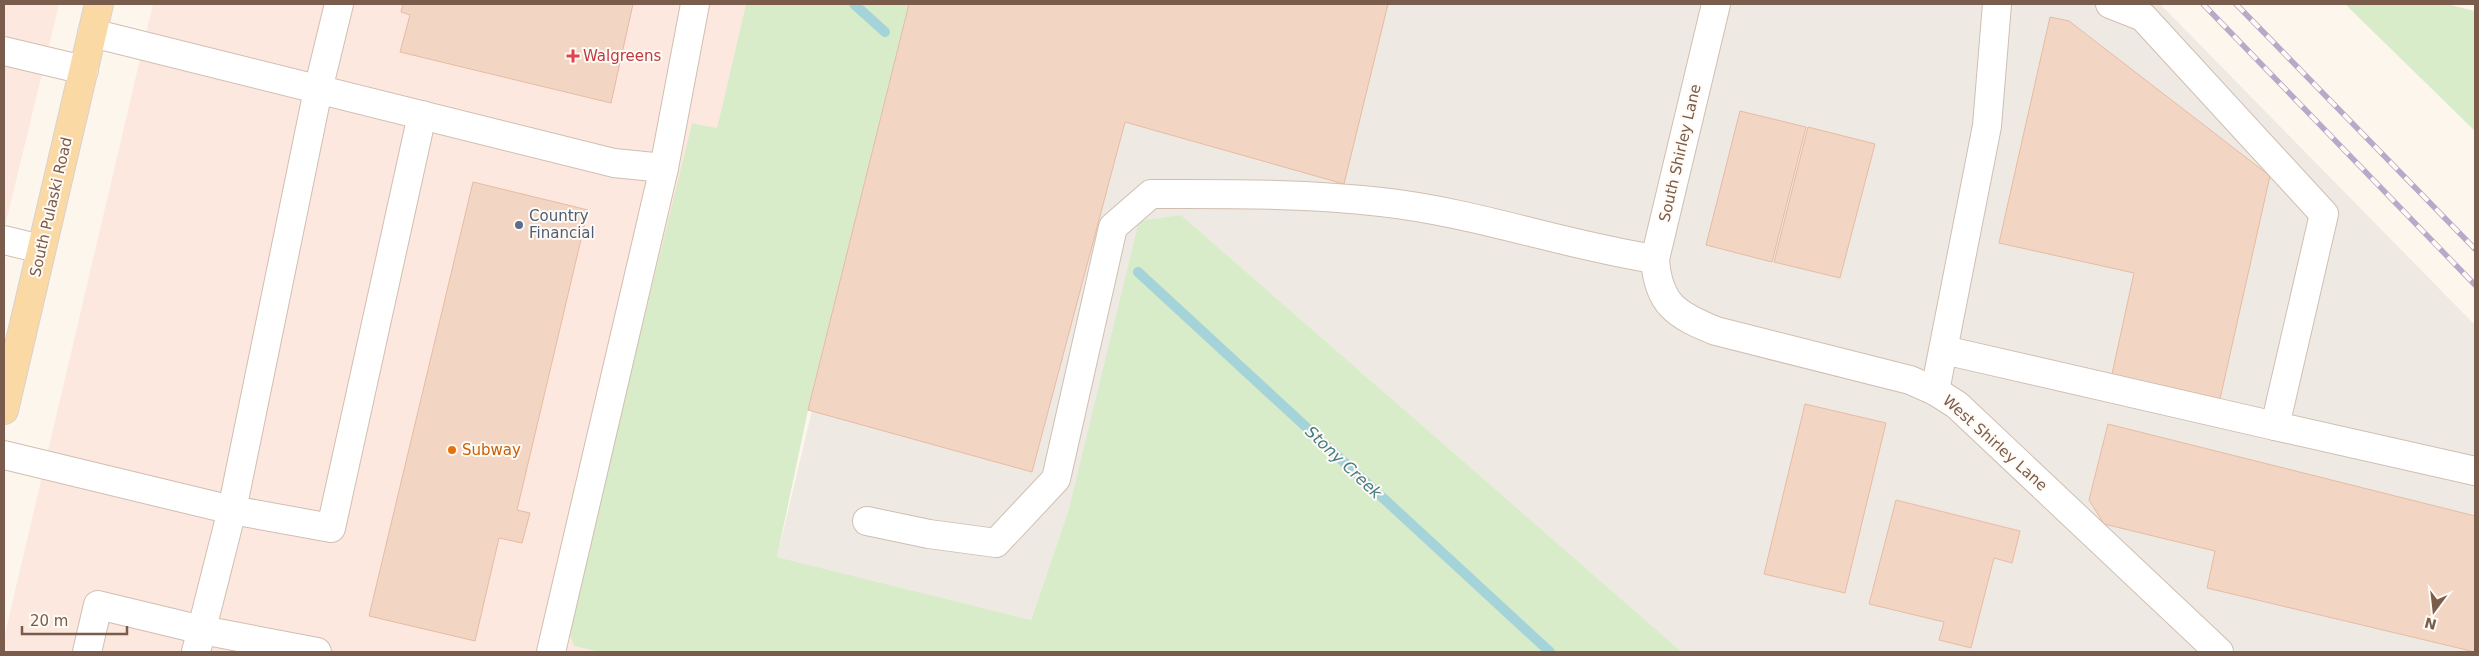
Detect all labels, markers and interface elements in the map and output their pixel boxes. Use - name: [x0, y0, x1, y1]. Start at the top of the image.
- place label: Walgreens: [583, 47, 662, 65]
- marker: Walgreens: [567, 50, 579, 62]
- street label: South Shirley Lane: [1655, 82, 1705, 224]
- street label: South Pulaski Road: [26, 135, 76, 279]
- place label: Country Financial: [529, 207, 595, 242]
- marker: Country Financial: [513, 219, 525, 231]
- street label: West Shirley Lane: [1939, 391, 2051, 495]
- water label: Stony Creek: [1301, 422, 1386, 503]
- place label: Subway: [462, 441, 521, 459]
- marker: Subway: [446, 444, 458, 456]
- north arrow: [2409, 586, 2459, 636]
- scale bar: [22, 604, 128, 636]
- text: 20 m: [30, 612, 68, 630]
- text: N: [2423, 614, 2438, 633]

